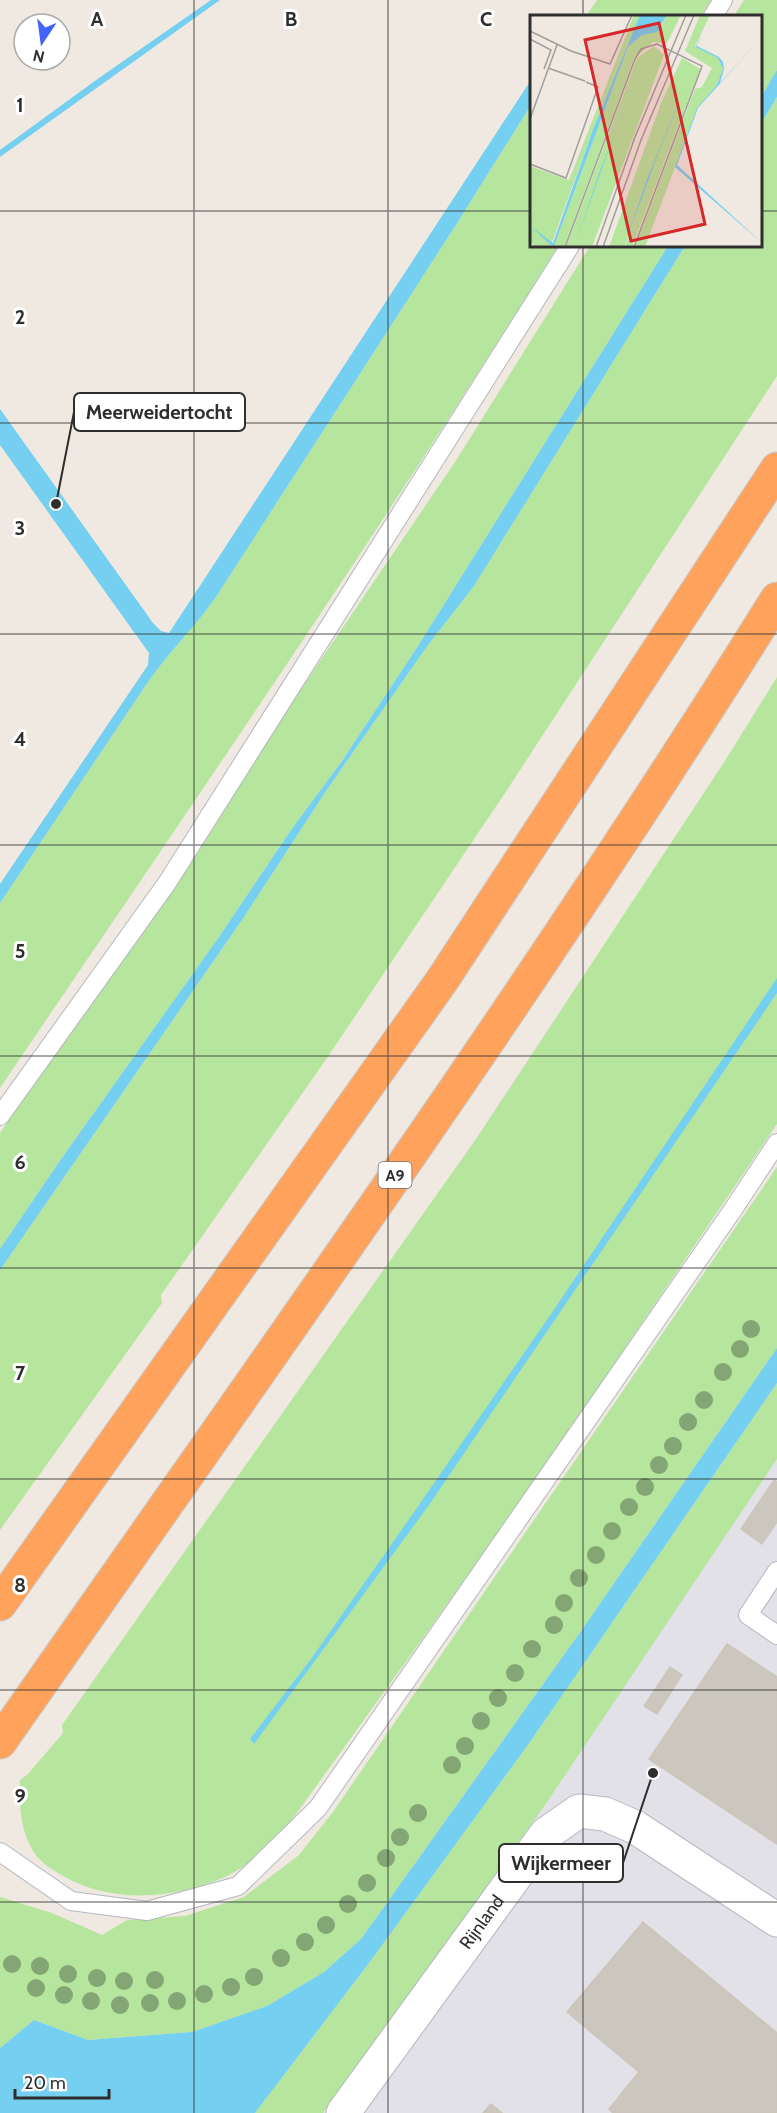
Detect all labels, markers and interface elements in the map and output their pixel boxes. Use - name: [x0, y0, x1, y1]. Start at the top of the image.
- text: A: [91, 7, 104, 31]
- text: B: [285, 7, 297, 31]
- text: C: [480, 7, 492, 31]
- north arrow: [12, 12, 72, 72]
- inset map: [530, 15, 762, 248]
- text: N: [31, 46, 46, 67]
- text: 1: [16, 93, 24, 117]
- text: 2: [15, 305, 25, 329]
- callout: Meerweidertocht: [74, 393, 245, 431]
- text: Meerweidertocht: [86, 400, 232, 424]
- text: 3: [15, 516, 25, 540]
- text: 4: [14, 727, 26, 751]
- text: 5: [15, 939, 25, 963]
- text: 6: [14, 1150, 26, 1174]
- road number: A9: [378, 1162, 412, 1188]
- text: 7: [15, 1361, 26, 1385]
- text: 8: [14, 1573, 26, 1597]
- text: 9: [14, 1784, 26, 1808]
- callout: Wijkermeer: [499, 1844, 623, 1882]
- text: Wijkermeer: [511, 1851, 611, 1875]
- street label: Rijnland: [455, 1891, 509, 1953]
- scale bar: [15, 2062, 110, 2100]
- text: 20 m: [24, 2072, 66, 2094]

